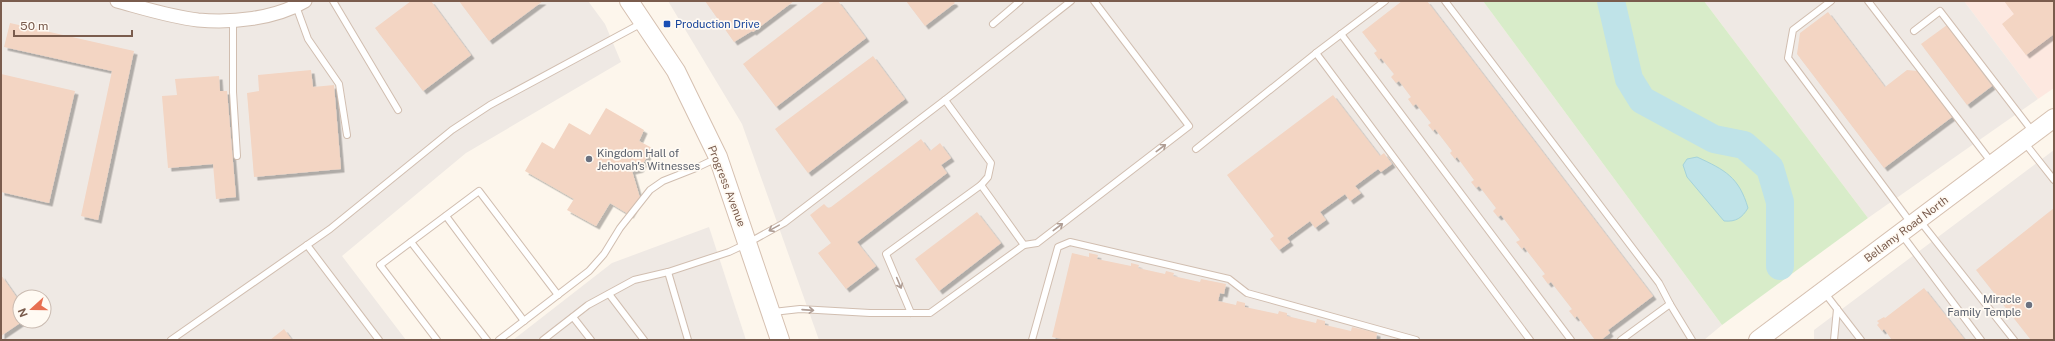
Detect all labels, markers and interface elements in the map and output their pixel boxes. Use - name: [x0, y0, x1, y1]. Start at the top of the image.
- scale bar: [14, 12, 132, 38]
- place label: Production Drive: [675, 18, 760, 30]
- text: 50 m: [20, 19, 48, 33]
- marker: Production Drive: [662, 19, 672, 29]
- street label: Progress Avenue: [706, 144, 748, 228]
- one-way arrow: [1155, 144, 1166, 152]
- place label: Kingdom Hall of Jehovah's Witnesses: [597, 147, 700, 172]
- marker: Kingdom Hall of Jehovah's Witnesses: [584, 154, 594, 164]
- street label: Bellamy Road North: [1862, 194, 1950, 264]
- one-way arrow: [1052, 223, 1063, 231]
- one-way arrow: [768, 224, 780, 232]
- one-way arrow: [895, 277, 903, 289]
- north arrow: [12, 289, 52, 329]
- place label: Miracle Family Temple: [1947, 293, 2021, 318]
- marker: Miracle Family Temple: [2024, 300, 2034, 310]
- text: N: [16, 306, 30, 319]
- one-way arrow: [801, 306, 814, 313]

